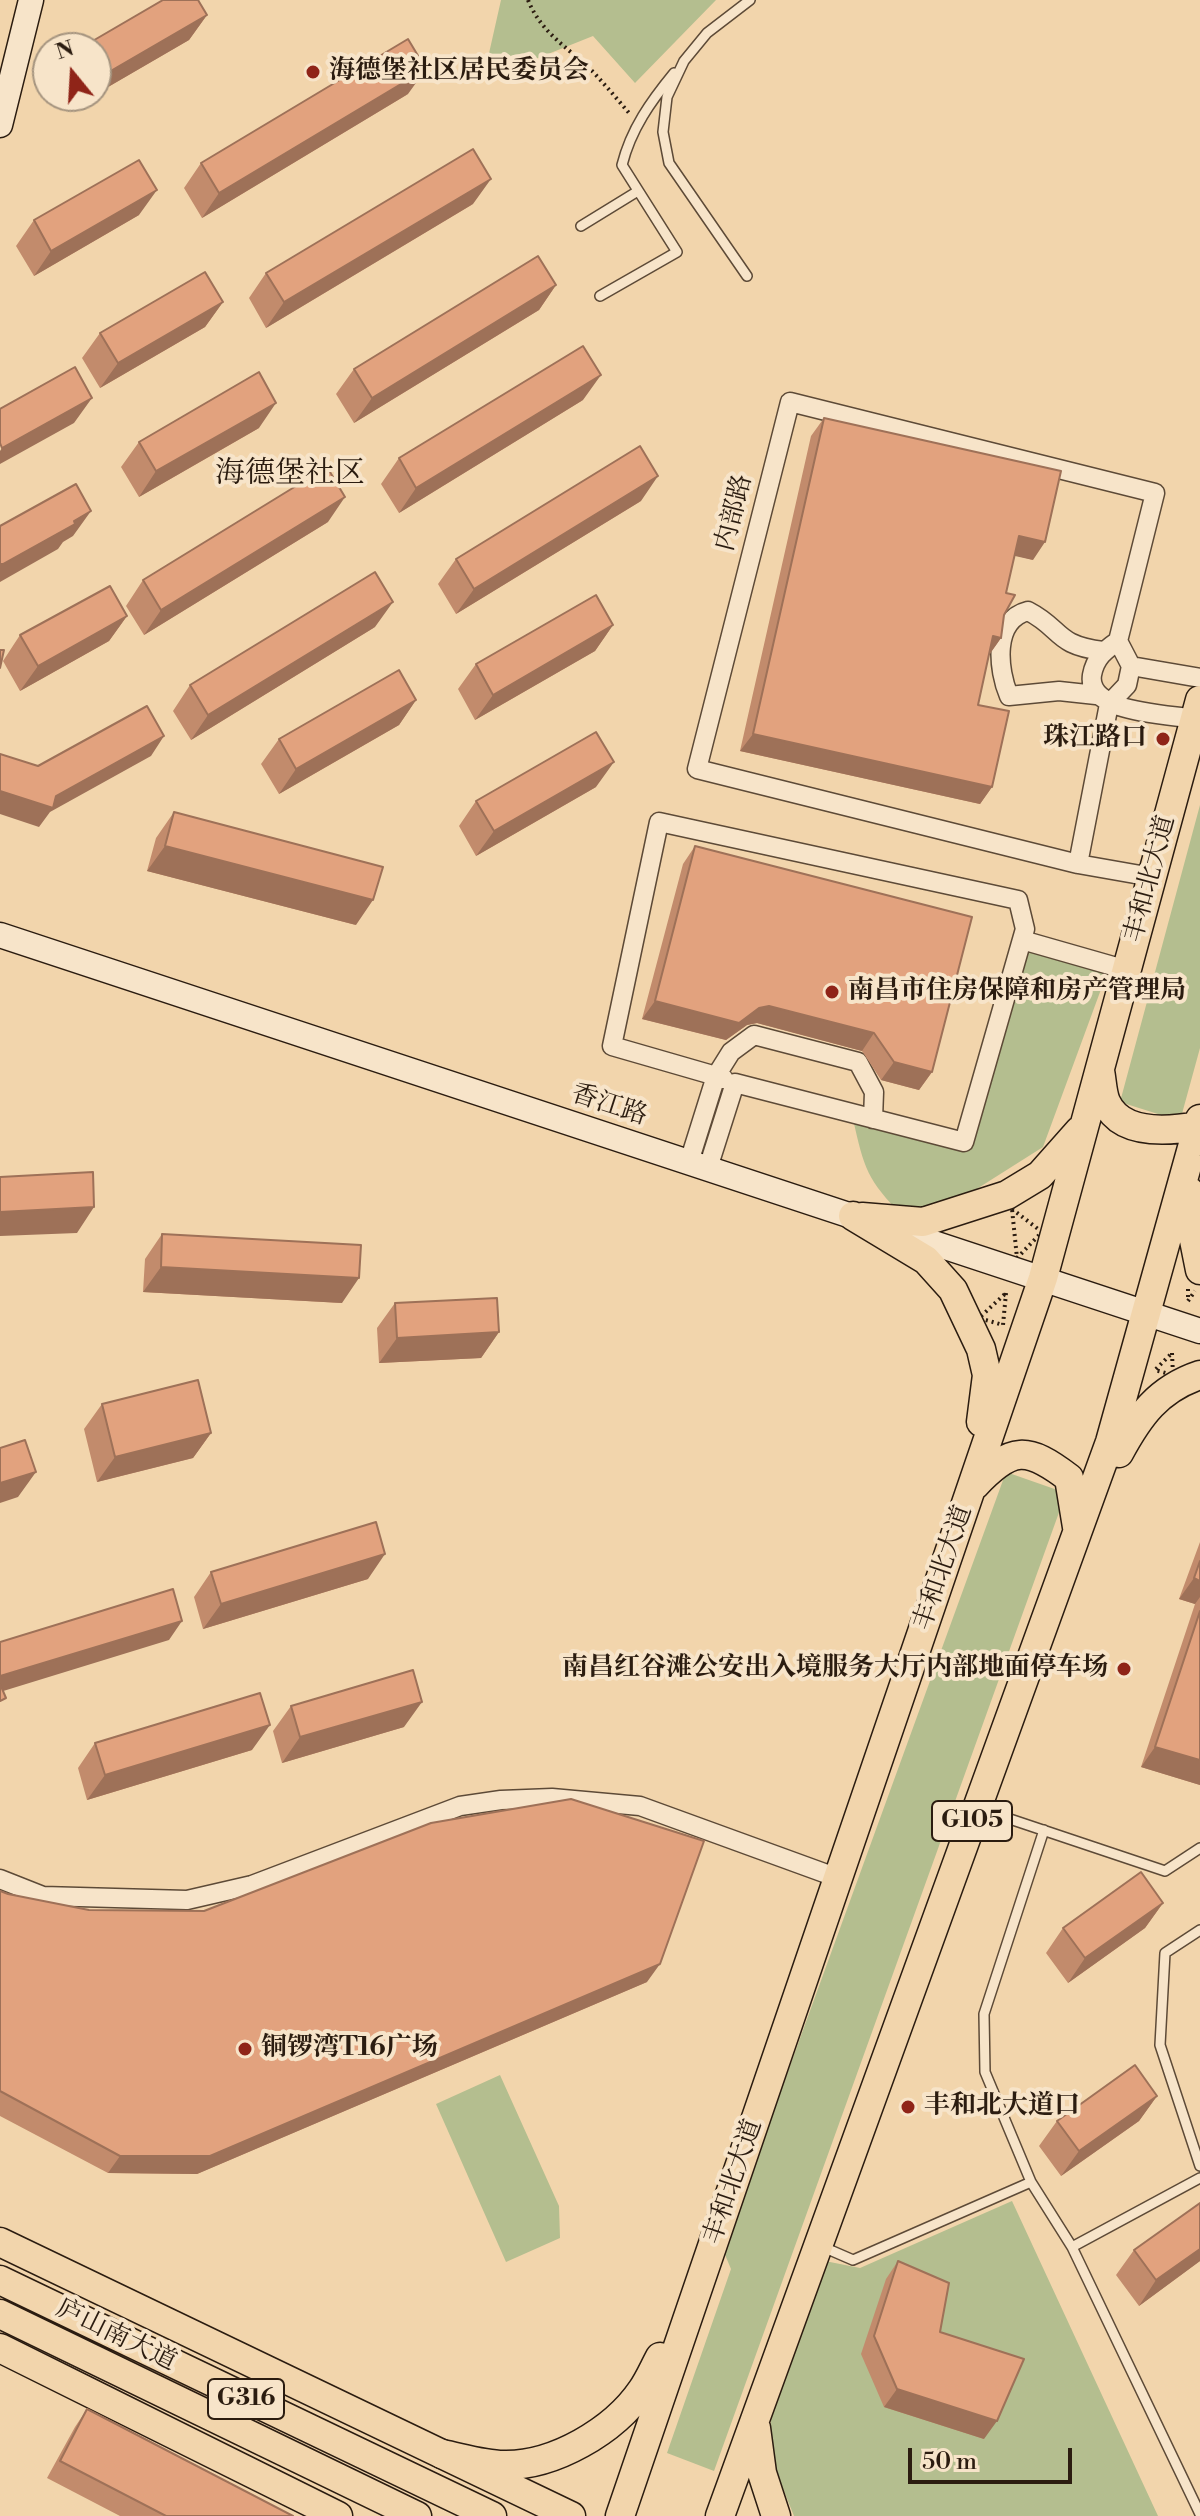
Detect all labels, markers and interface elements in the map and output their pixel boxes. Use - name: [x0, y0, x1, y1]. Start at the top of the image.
- north arrow: [32, 32, 112, 112]
- text: N: [53, 35, 77, 66]
- place label: 海德堡社区居民委员会: [329, 56, 589, 88]
- marker: 海德堡社区居民委员会: [304, 63, 322, 81]
- district label: 海德堡社区: [215, 457, 365, 493]
- street label: 内部路: [710, 471, 760, 555]
- place label: 珠江路口: [1043, 723, 1147, 755]
- marker: 珠江路口: [1154, 730, 1172, 748]
- street label: 丰和北大道: [1119, 812, 1183, 946]
- place label: 南昌市住房保障和房产管理局: [848, 976, 1186, 1008]
- marker: 南昌市住房保障和房产管理局: [823, 983, 841, 1001]
- street label: 香江路: [567, 1079, 651, 1133]
- street label: 丰和北大道: [908, 1501, 980, 1635]
- place label: 南昌红谷滩公安出入境服务大厅内部地面停车场: [562, 1653, 1108, 1685]
- marker: 南昌红谷滩公安出入境服务大厅内部地面停车场: [1115, 1660, 1133, 1678]
- road number: G105: [932, 1801, 1012, 1841]
- place label: 铜锣湾T16广场: [261, 2033, 438, 2065]
- marker: 铜锣湾T16广场: [236, 2040, 254, 2058]
- place label: 丰和北大道口: [924, 2091, 1080, 2123]
- marker: 丰和北大道口: [899, 2098, 917, 2116]
- street label: 丰和北大道: [698, 2115, 770, 2249]
- street label: 庐山南大道: [51, 2293, 181, 2379]
- road number: G316: [208, 2379, 284, 2419]
- scale bar: [912, 2432, 1076, 2482]
- text: 50 m: [922, 2447, 977, 2477]

